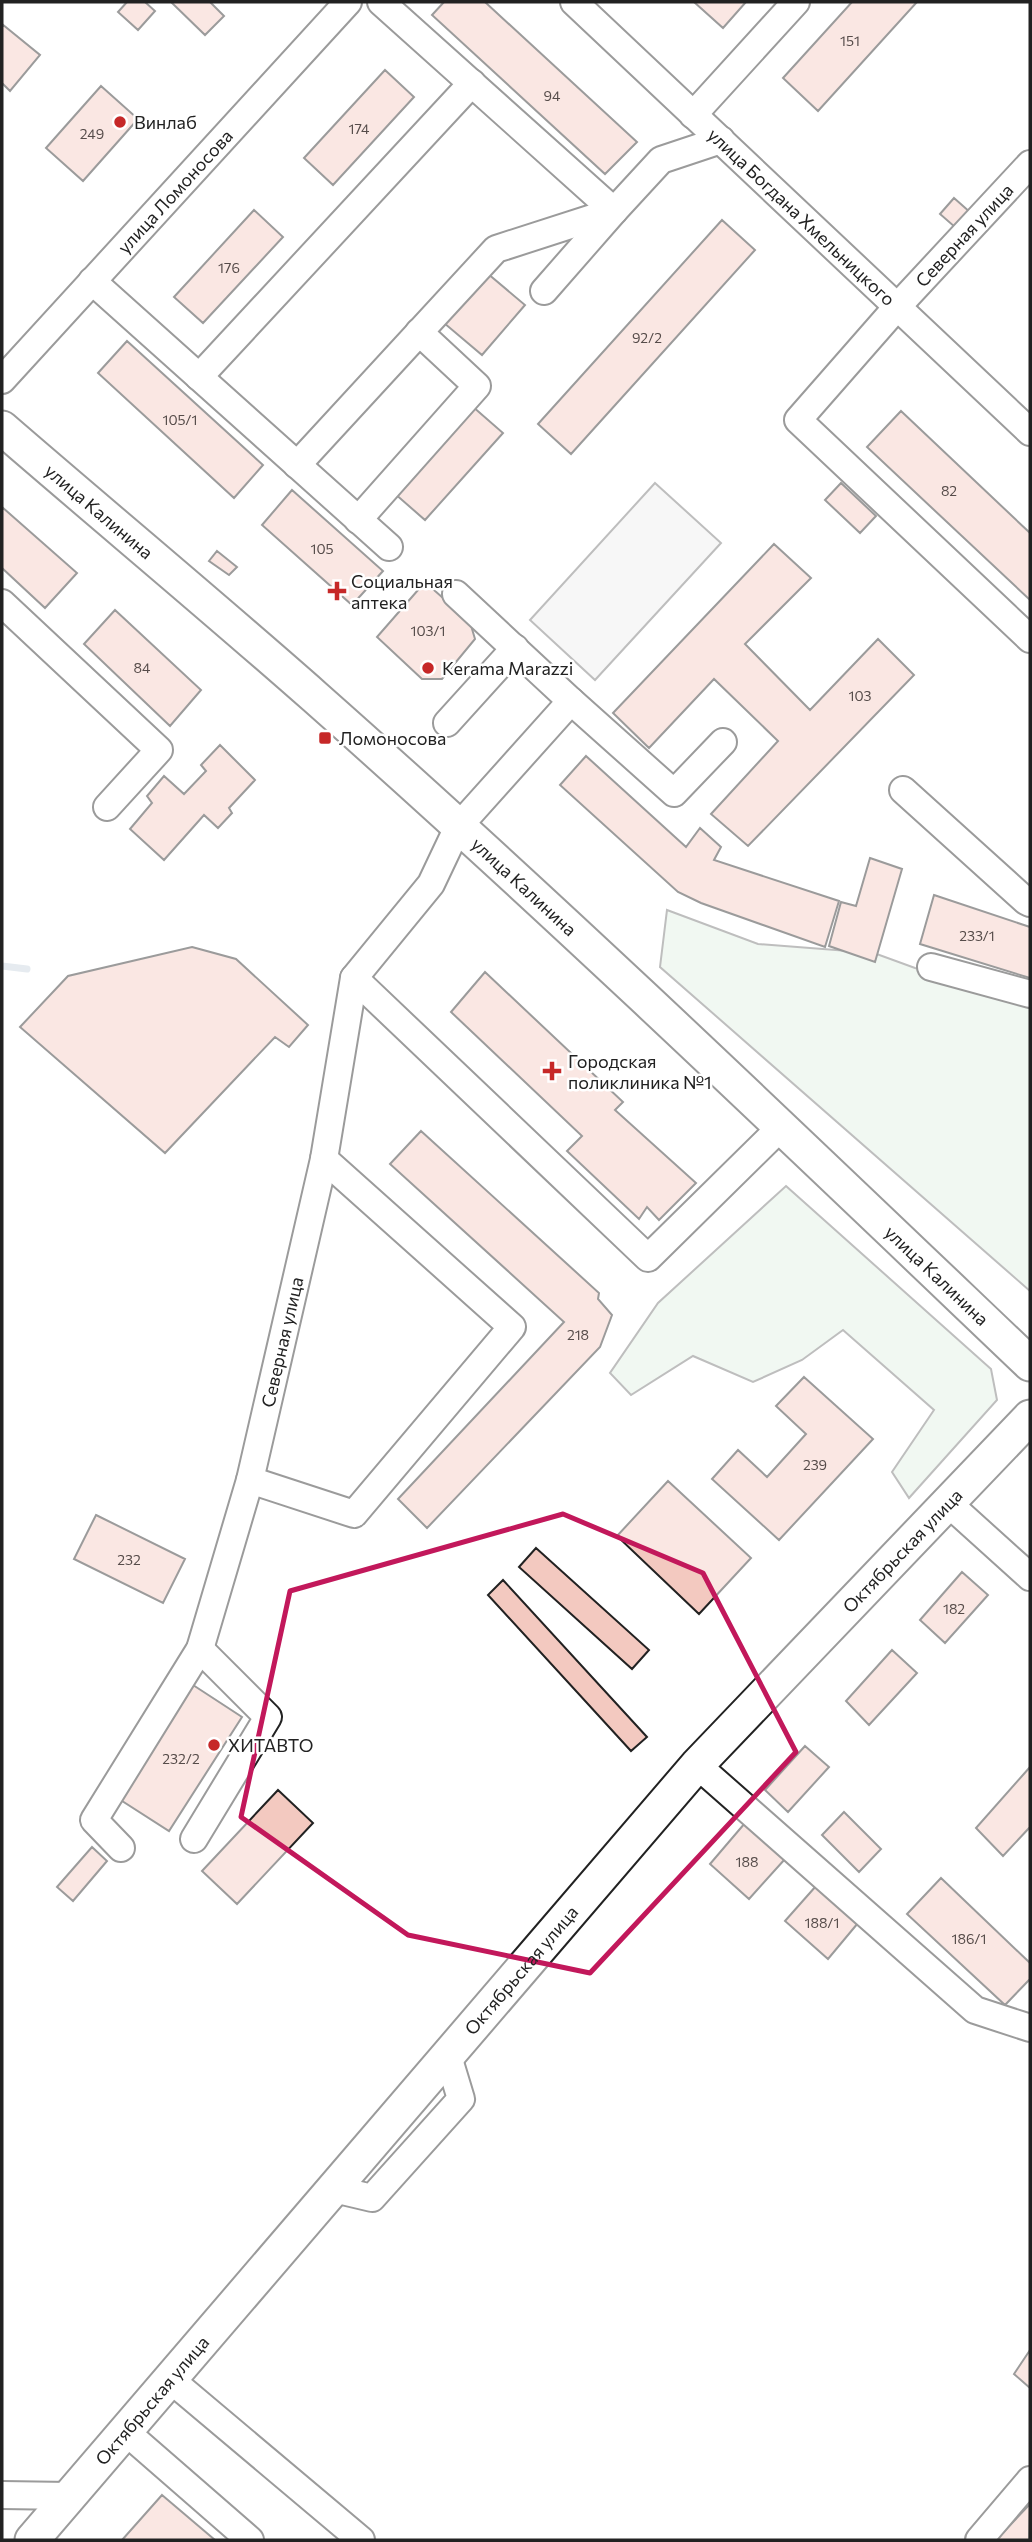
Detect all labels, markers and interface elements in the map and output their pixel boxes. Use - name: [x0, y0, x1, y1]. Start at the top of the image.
- house number: 151: [840, 32, 860, 49]
- house number: 94: [544, 87, 561, 104]
- place label: Винлаб: [134, 111, 197, 133]
- marker: Винлаб: [112, 114, 128, 130]
- house number: 174: [349, 120, 370, 137]
- street label: улица Богдана Хмельницкого: [704, 123, 900, 310]
- house number: 249: [80, 125, 104, 142]
- street label: улица Ломоносова: [113, 125, 237, 258]
- street label: Северная улица: [911, 179, 1017, 291]
- house number: 176: [218, 259, 240, 276]
- house number: 92/2: [632, 329, 662, 346]
- house number: 105/1: [162, 411, 198, 428]
- street label: улица Калинина: [41, 459, 158, 563]
- house number: 82: [941, 482, 957, 499]
- house number: 105: [310, 540, 334, 557]
- place label: Социальная аптека: [351, 570, 453, 613]
- marker: Социальная аптека: [329, 583, 345, 599]
- house number: 103/1: [410, 622, 446, 639]
- place label: Kerama Marazzi: [442, 657, 573, 679]
- house number: 84: [134, 659, 151, 676]
- marker: Kerama Marazzi: [420, 660, 436, 676]
- house number: 103: [848, 687, 872, 704]
- place label: Ломоносова: [339, 727, 446, 749]
- marker: Ломоносова: [317, 730, 333, 746]
- street label: улица Калинина: [467, 833, 581, 940]
- house number: 233/1: [959, 927, 995, 944]
- place label: Городская поликлиника №1: [568, 1050, 712, 1093]
- marker: Городская поликлиника №1: [542, 1061, 562, 1081]
- street label: улица Калинина: [880, 1221, 993, 1330]
- street label: Северная улица: [256, 1275, 308, 1409]
- house number: 218: [567, 1326, 589, 1343]
- house number: 239: [803, 1456, 827, 1473]
- street label: Октябрьская улица: [838, 1484, 967, 1617]
- house number: 232: [117, 1551, 141, 1568]
- house number: 182: [943, 1600, 965, 1617]
- place label: ХИТАВТО: [228, 1734, 313, 1756]
- marker: ХИТАВТО: [206, 1737, 222, 1753]
- house number: 232/2: [162, 1750, 200, 1767]
- house number: 188: [736, 1853, 758, 1870]
- street label: Октябрьская улица: [460, 1901, 582, 2039]
- house number: 188/1: [805, 1914, 839, 1931]
- house number: 186/1: [952, 1930, 986, 1947]
- street label: Октябрьская улица: [90, 2331, 213, 2469]

